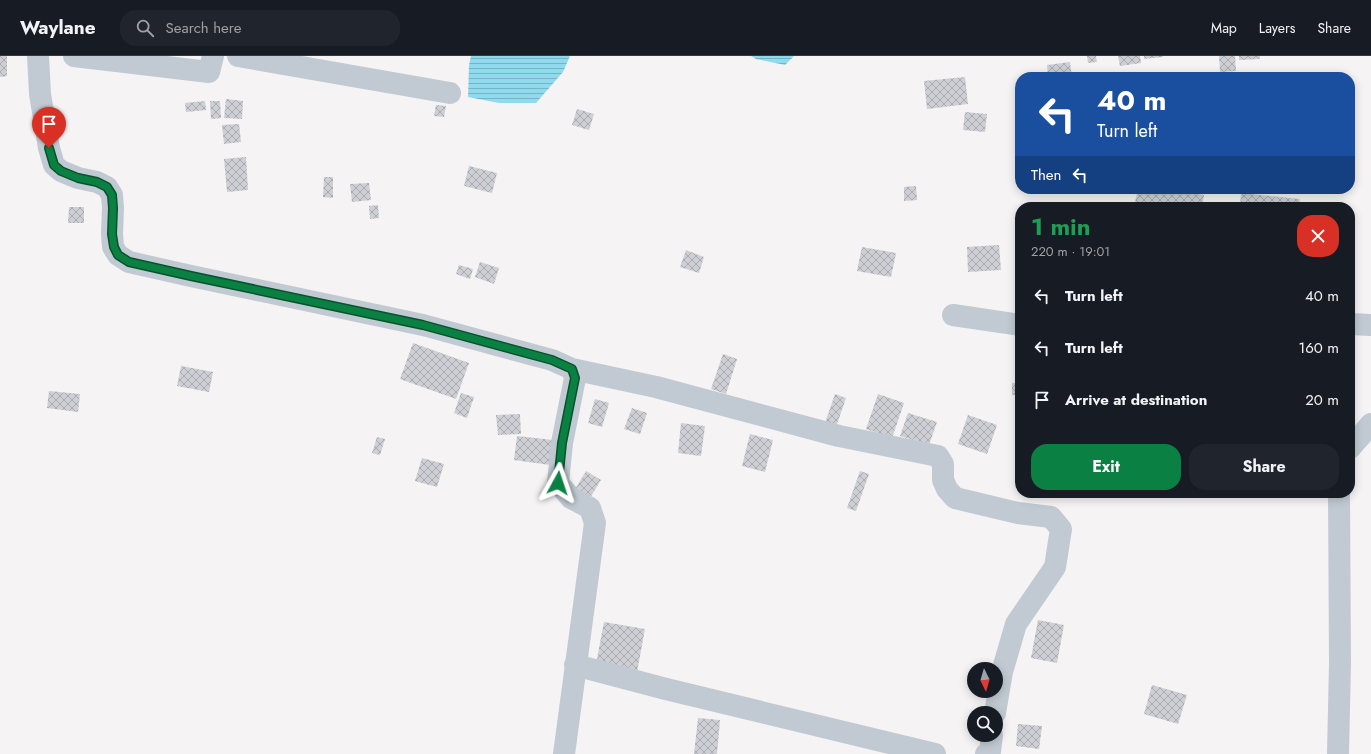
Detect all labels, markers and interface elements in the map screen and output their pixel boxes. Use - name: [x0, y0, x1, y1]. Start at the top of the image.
- search box: [120, 10, 400, 46]
- text: Waylane: [20, 14, 96, 41]
- icon: search: [134, 17, 156, 39]
- text: Search here: [166, 17, 241, 39]
- text: Map: [1211, 18, 1237, 38]
- text: Layers: [1259, 18, 1295, 38]
- text: Share: [1317, 18, 1351, 38]
- text: 40 m: [1097, 80, 1166, 121]
- icon: left: [1031, 88, 1083, 140]
- pin: [32, 107, 66, 148]
- icon: arrive: [38, 113, 60, 135]
- text: Turn left: [1097, 118, 1157, 144]
- text: Then: [1031, 164, 1061, 186]
- icon: left: [1069, 164, 1091, 186]
- text: 1 min: [1031, 209, 1091, 244]
- button: close: [1297, 215, 1339, 257]
- text: 220 m · 19:01: [1031, 242, 1110, 261]
- icon: left: [1031, 285, 1053, 307]
- text: Turn left: [1065, 285, 1123, 307]
- text: 40 m: [1305, 285, 1339, 307]
- icon: left: [1031, 337, 1053, 359]
- text: Turn left: [1065, 337, 1123, 359]
- text: 160 m: [1298, 337, 1339, 359]
- icon: arrive: [1031, 389, 1053, 411]
- text: Arrive at destination: [1065, 389, 1207, 411]
- text: 20 m: [1305, 389, 1339, 411]
- button: Exit: [1031, 444, 1181, 490]
- button: Share: [1189, 444, 1339, 490]
- position arrow: [537, 462, 579, 504]
- north arrow: [967, 662, 1003, 698]
- map controls: [967, 662, 1003, 742]
- button: search: [967, 706, 1003, 742]

